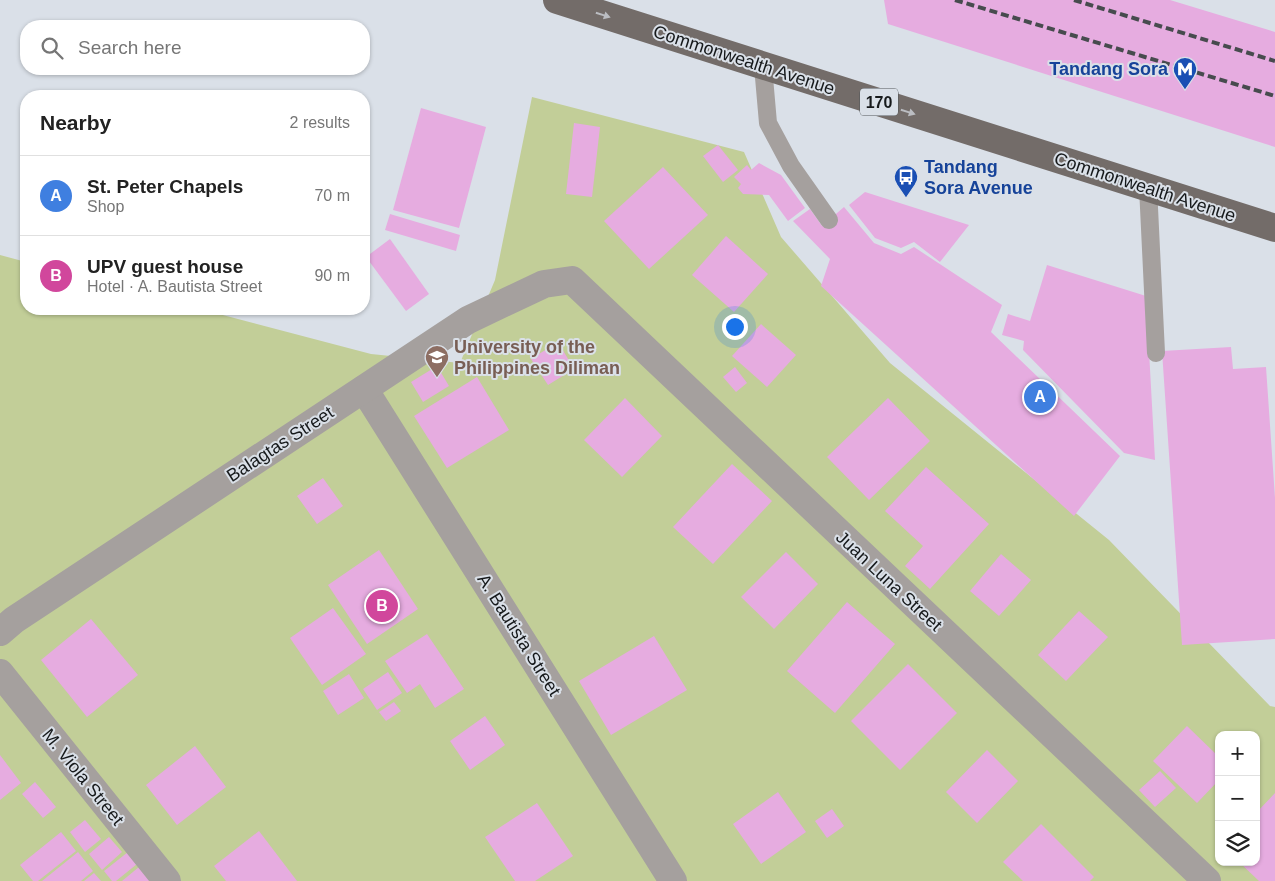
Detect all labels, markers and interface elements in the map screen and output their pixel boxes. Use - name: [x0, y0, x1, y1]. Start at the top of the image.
- one-way arrow: [596, 11, 611, 19]
- search box: [20, 20, 370, 75]
- street label: Commonwealth Avenue: [651, 21, 837, 99]
- icon: search: [38, 34, 66, 62]
- text: Search here: [78, 37, 182, 58]
- metro station icon: Tandang Sora: [1172, 56, 1198, 90]
- place label: Tandang Sora: [1049, 59, 1169, 79]
- road number: 170: [860, 88, 898, 115]
- one-way arrow: [901, 108, 916, 116]
- text: Nearby: [40, 111, 111, 134]
- text: 2 results: [290, 114, 350, 131]
- street label: Commonwealth Avenue: [1052, 148, 1238, 226]
- place label: Tandang Sora Avenue: [924, 157, 1033, 198]
- bus stop icon: Tandang Sora Avenue: [893, 164, 919, 198]
- text: St. Peter Chapels: [87, 176, 243, 197]
- text: A: [50, 187, 62, 204]
- text: 70 m: [314, 187, 350, 204]
- text: Shop: [87, 198, 124, 215]
- text: UPV guest house: [87, 256, 243, 277]
- text: B: [50, 267, 62, 284]
- text: 90 m: [314, 267, 350, 284]
- text: Hotel · A. Bautista Street: [87, 278, 262, 295]
- your location: [722, 314, 748, 340]
- place label: University of the Philippines Diliman: [454, 337, 620, 378]
- school or university icon: University of the Philippines Diliman: [424, 344, 450, 378]
- pin: A: [1024, 378, 1056, 416]
- street label: Balagtas Street: [223, 402, 337, 486]
- street label: Juan Luna Street: [832, 527, 946, 635]
- street label: A. Bautista Street: [473, 570, 565, 700]
- pin: B: [366, 587, 398, 625]
- street label: M. Viola Street: [38, 725, 128, 829]
- map controls: [1215, 731, 1260, 866]
- button: +: [1215, 731, 1260, 776]
- button: −: [1215, 776, 1260, 821]
- button: layers: [1215, 821, 1260, 866]

